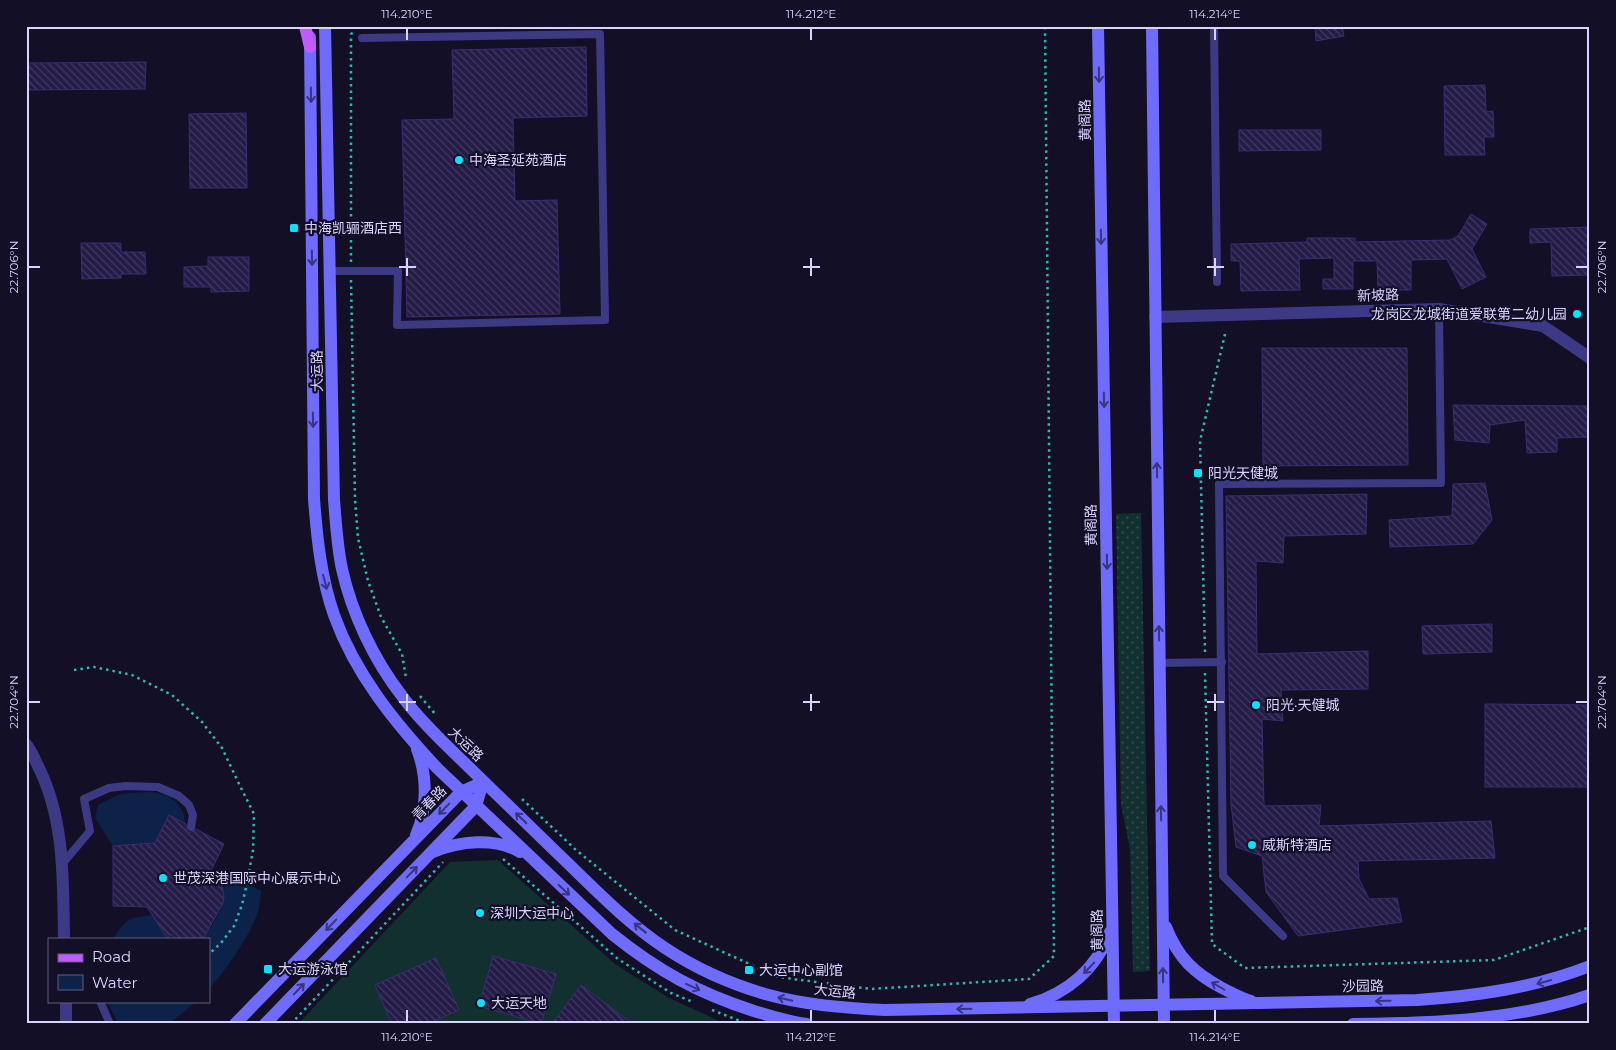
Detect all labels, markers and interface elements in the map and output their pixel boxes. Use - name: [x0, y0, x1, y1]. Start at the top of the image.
- text: 114.210°E: [381, 6, 433, 21]
- text: 114.212°E: [786, 6, 836, 21]
- text: 114.214°E: [1189, 6, 1241, 21]
- one-way arrow: [1094, 66, 1104, 83]
- one-way arrow: [306, 87, 315, 103]
- street label: 黄阁路: [1076, 99, 1094, 141]
- place label: 中海圣延苑酒店: [469, 151, 567, 169]
- marker: 中海圣延苑酒店: [453, 154, 465, 166]
- place label: 中海凯骊酒店西: [304, 219, 402, 237]
- marker: 中海凯骊酒店西: [288, 222, 300, 234]
- one-way arrow: [1097, 229, 1106, 245]
- text: 22.706°N: [6, 241, 21, 293]
- text: 22.706°N: [1594, 241, 1609, 293]
- one-way arrow: [307, 250, 317, 266]
- street label: 新坡路: [1357, 285, 1399, 305]
- place label: 龙岗区龙城街道爱联第二幼儿园: [1371, 305, 1567, 323]
- marker: 龙岗区龙城街道爱联第二幼儿园: [1571, 308, 1583, 320]
- street label: 大运路: [308, 350, 326, 392]
- one-way arrow: [1099, 392, 1109, 408]
- one-way arrow: [309, 412, 318, 428]
- one-way arrow: [1152, 462, 1162, 478]
- place label: 阳光天健城: [1208, 464, 1278, 482]
- marker: 阳光天健城: [1192, 467, 1204, 479]
- street label: 黄阁路: [1082, 504, 1100, 546]
- one-way arrow: [1102, 554, 1111, 570]
- one-way arrow: [321, 573, 330, 589]
- one-way arrow: [1154, 625, 1164, 641]
- text: 22.704°N: [6, 675, 21, 729]
- text: 22.704°N: [1594, 675, 1609, 729]
- place label: 阳光·天健城: [1266, 696, 1340, 714]
- marker: 阳光·天健城: [1250, 699, 1262, 711]
- street label: 大运路: [445, 723, 487, 765]
- street label: 青春路: [408, 782, 450, 824]
- one-way arrow: [438, 803, 450, 815]
- one-way arrow: [1156, 805, 1166, 821]
- one-way arrow: [515, 812, 527, 824]
- place label: 威斯特酒店: [1262, 836, 1332, 854]
- marker: 威斯特酒店: [1246, 839, 1258, 851]
- one-way arrow: [406, 866, 418, 878]
- place label: 世茂深港国际中心展示中心: [173, 869, 341, 887]
- marker: 世茂深港国际中心展示中心: [157, 872, 169, 884]
- one-way arrow: [558, 884, 571, 896]
- place label: 深圳大运中心: [490, 904, 574, 922]
- marker: 深圳大运中心: [474, 907, 486, 919]
- street label: 黄阁路: [1088, 909, 1106, 951]
- one-way arrow: [325, 919, 337, 932]
- one-way arrow: [634, 923, 647, 934]
- legend: [48, 938, 210, 1002]
- text: Road: [92, 947, 131, 966]
- place label: 大运游泳馆: [278, 960, 348, 978]
- place label: 大运中心副馆: [759, 961, 843, 979]
- one-way arrow: [1083, 962, 1095, 974]
- marker: 大运游泳馆: [262, 963, 274, 975]
- marker: 大运中心副馆: [743, 964, 755, 976]
- one-way arrow: [1158, 967, 1168, 984]
- text: Water: [92, 973, 138, 992]
- street label: 沙园路: [1342, 977, 1384, 995]
- one-way arrow: [1536, 977, 1552, 987]
- street label: 大运路: [813, 980, 857, 1002]
- one-way arrow: [1211, 981, 1226, 991]
- one-way arrow: [293, 982, 305, 995]
- one-way arrow: [685, 983, 700, 993]
- place label: 大运天地: [491, 994, 547, 1012]
- one-way arrow: [777, 994, 793, 1003]
- one-way arrow: [1375, 996, 1391, 1006]
- marker: 大运天地: [475, 997, 487, 1009]
- one-way arrow: [956, 1004, 972, 1014]
- text: 114.210°E: [381, 1029, 433, 1044]
- text: 114.212°E: [786, 1029, 836, 1044]
- text: 114.214°E: [1189, 1029, 1241, 1044]

